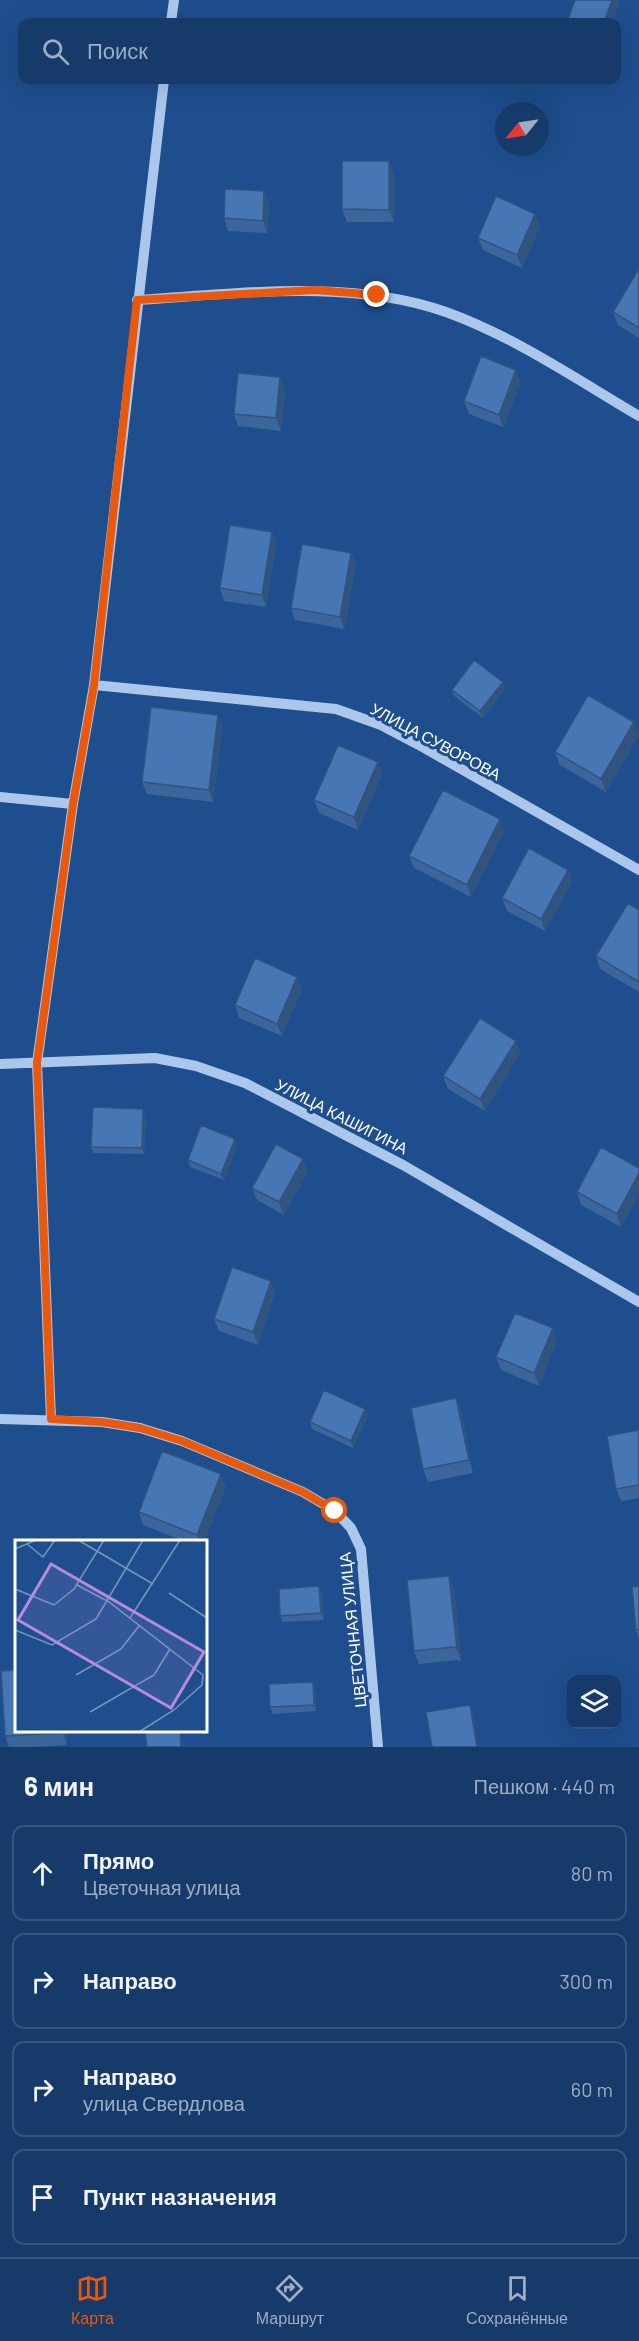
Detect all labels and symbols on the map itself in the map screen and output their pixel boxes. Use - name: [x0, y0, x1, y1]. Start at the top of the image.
- north arrow: [495, 102, 549, 156]
- route end: [363, 281, 389, 307]
- street label: УЛИЦА СУВОРОВА: [368, 699, 505, 784]
- street label: УЛИЦА КАШИГИНА: [273, 1074, 412, 1158]
- route start: [321, 1497, 347, 1523]
- inset map: [15, 1540, 207, 1732]
- street label: ЦВЕТОЧНАЯ УЛИЦА: [334, 1551, 370, 1709]

